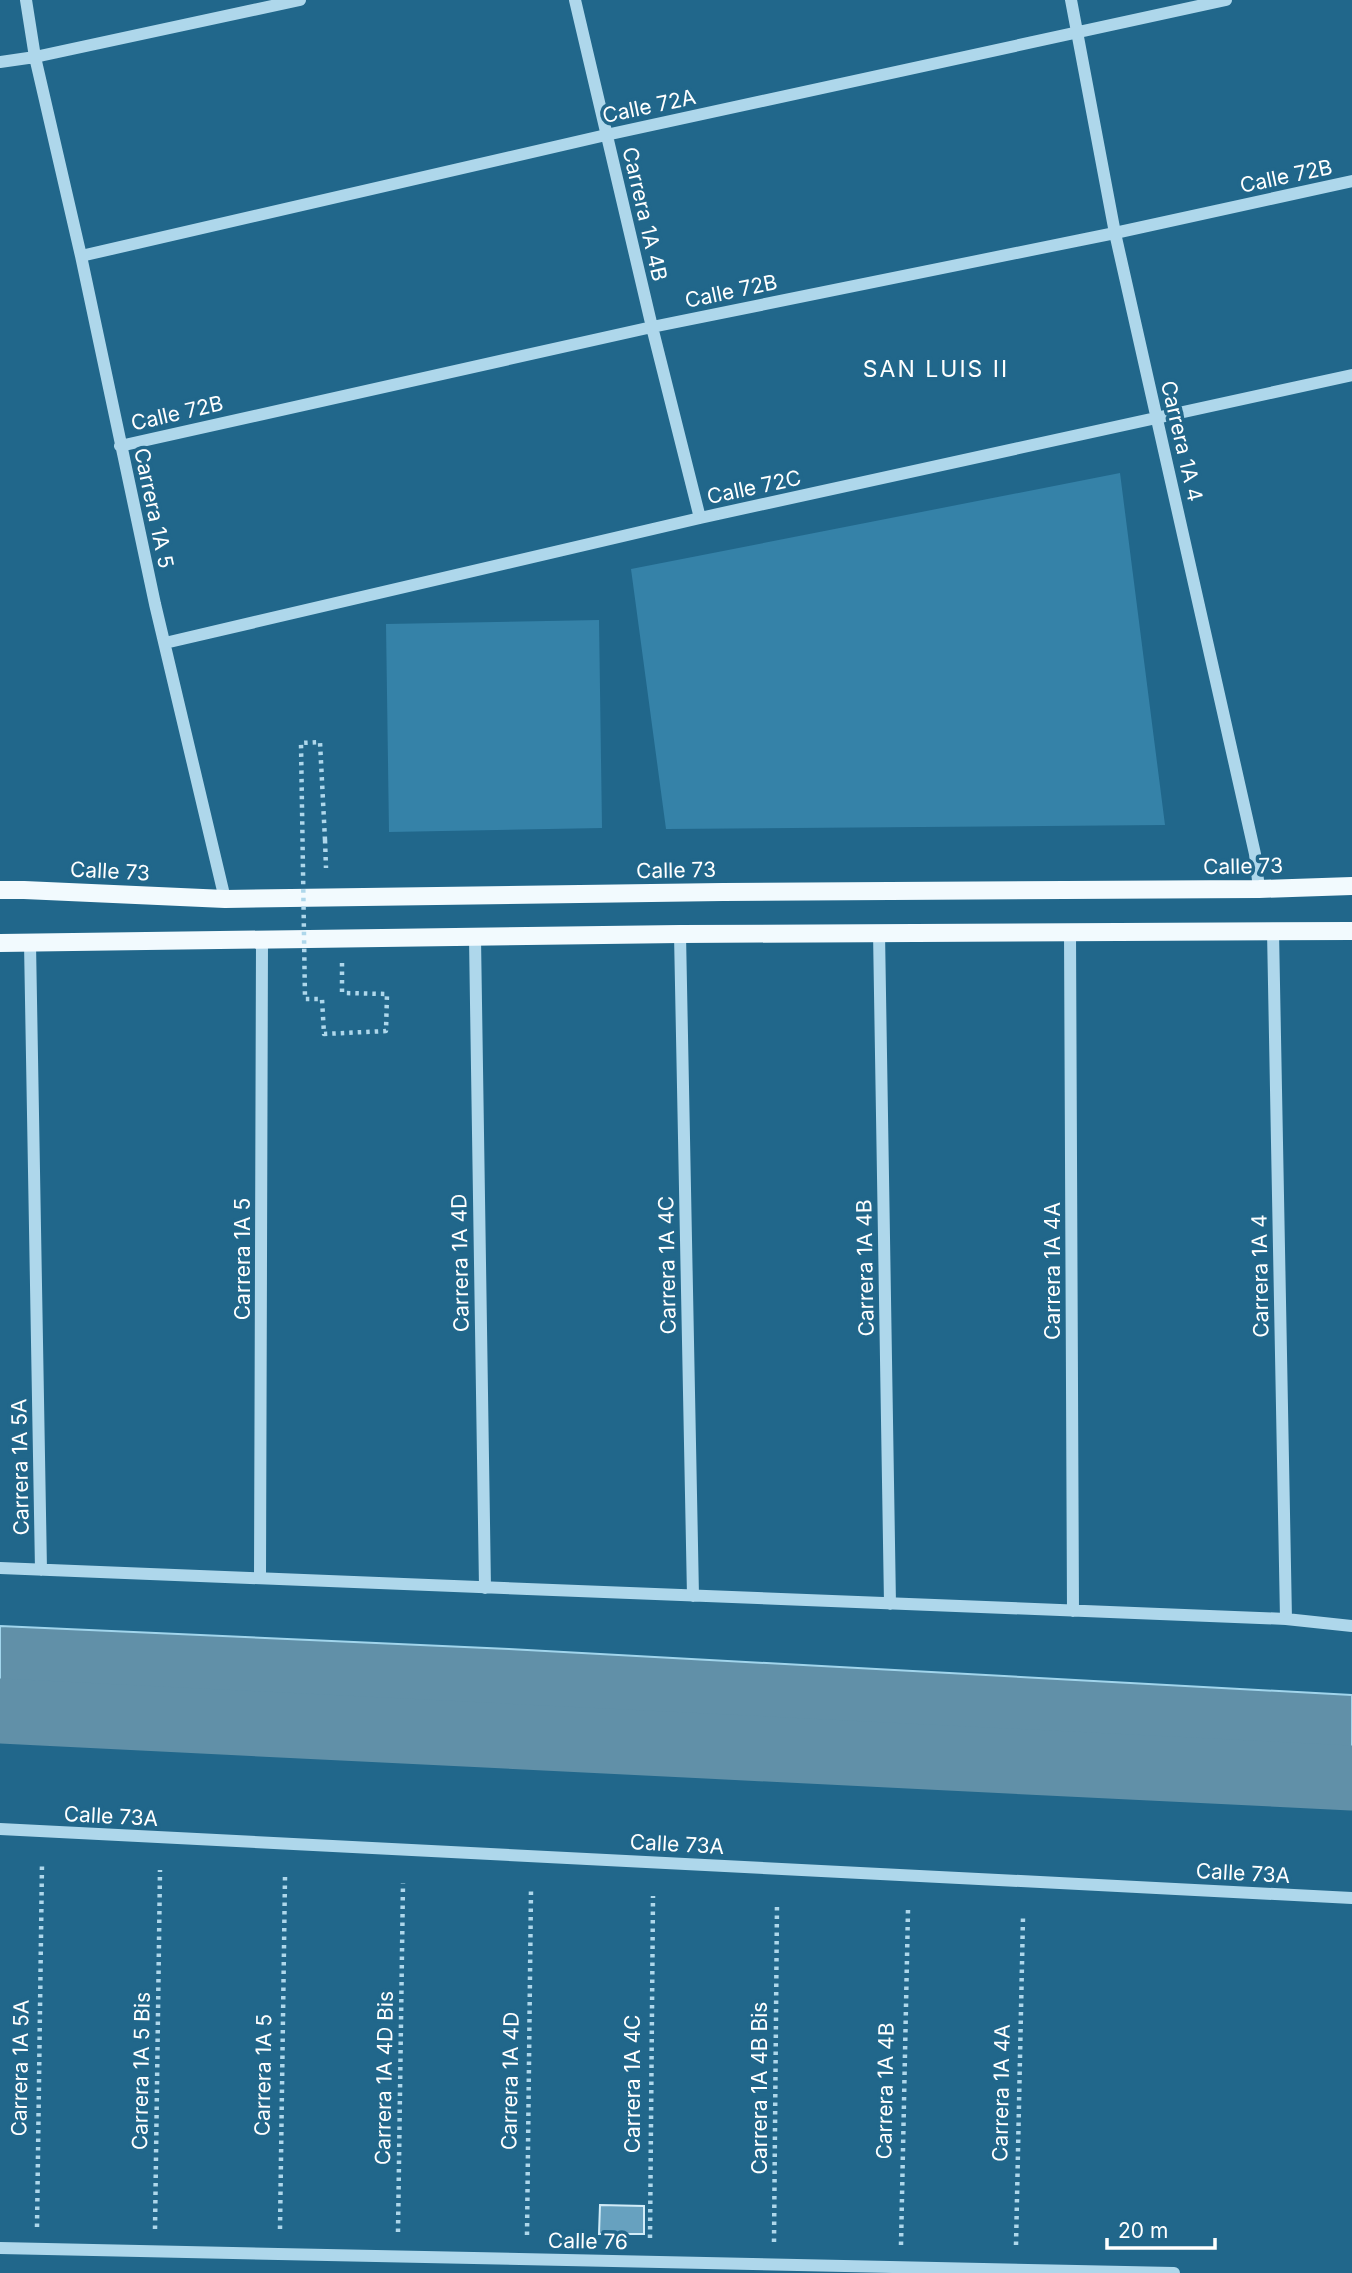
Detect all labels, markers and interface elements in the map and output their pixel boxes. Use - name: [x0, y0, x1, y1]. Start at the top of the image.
- street label: Calle 72A: [600, 84, 698, 128]
- street label: Carrera 1A 4B: [617, 144, 673, 284]
- street label: Calle 72B: [1237, 154, 1335, 198]
- street label: Calle 72B: [682, 269, 780, 313]
- district label: SAN LUIS II: [863, 355, 1009, 383]
- street label: Carrera 1A 4: [1156, 378, 1208, 504]
- street label: Calle 72B: [128, 390, 226, 436]
- street label: Carrera 1A 5: [129, 445, 179, 571]
- street label: Calle 72C: [705, 465, 803, 509]
- street label: Calle 73: [1203, 853, 1283, 879]
- street label: Calle 73: [69, 856, 151, 886]
- street label: Calle 73: [636, 857, 716, 883]
- street label: Carrera 1A 4D: [446, 1194, 474, 1332]
- street label: Carrera 1A 4C: [653, 1195, 681, 1335]
- street label: Carrera 1A 5: [230, 1198, 255, 1320]
- street label: Carrera 1A 4B: [851, 1199, 879, 1337]
- street label: Carrera 1A 4A: [1040, 1202, 1065, 1340]
- street label: Carrera 1A 4: [1246, 1214, 1274, 1338]
- street label: Carrera 1A 5A: [6, 1398, 34, 1536]
- street label: Calle 73A: [63, 1801, 159, 1831]
- street label: Calle 73A: [629, 1829, 725, 1859]
- street label: Calle 73A: [1195, 1858, 1291, 1888]
- street label: Carrera 1A 4D Bis: [370, 1991, 398, 2165]
- street label: Carrera 1A 5 Bis: [127, 1992, 155, 2150]
- street label: Carrera 1A 5A: [6, 1999, 34, 2137]
- street label: Carrera 1A 4B Bis: [747, 2002, 772, 2174]
- street label: Carrera 1A 4D: [496, 2012, 524, 2150]
- street label: Carrera 1A 5: [249, 2014, 277, 2136]
- street label: Carrera 1A 4C: [620, 2015, 645, 2153]
- street label: Carrera 1A 4B: [871, 2022, 899, 2160]
- street label: Carrera 1A 4A: [987, 2024, 1015, 2162]
- scale bar: [1107, 2206, 1216, 2250]
- text: 20 m: [1118, 2218, 1168, 2243]
- street label: Calle 76: [548, 2228, 628, 2254]

